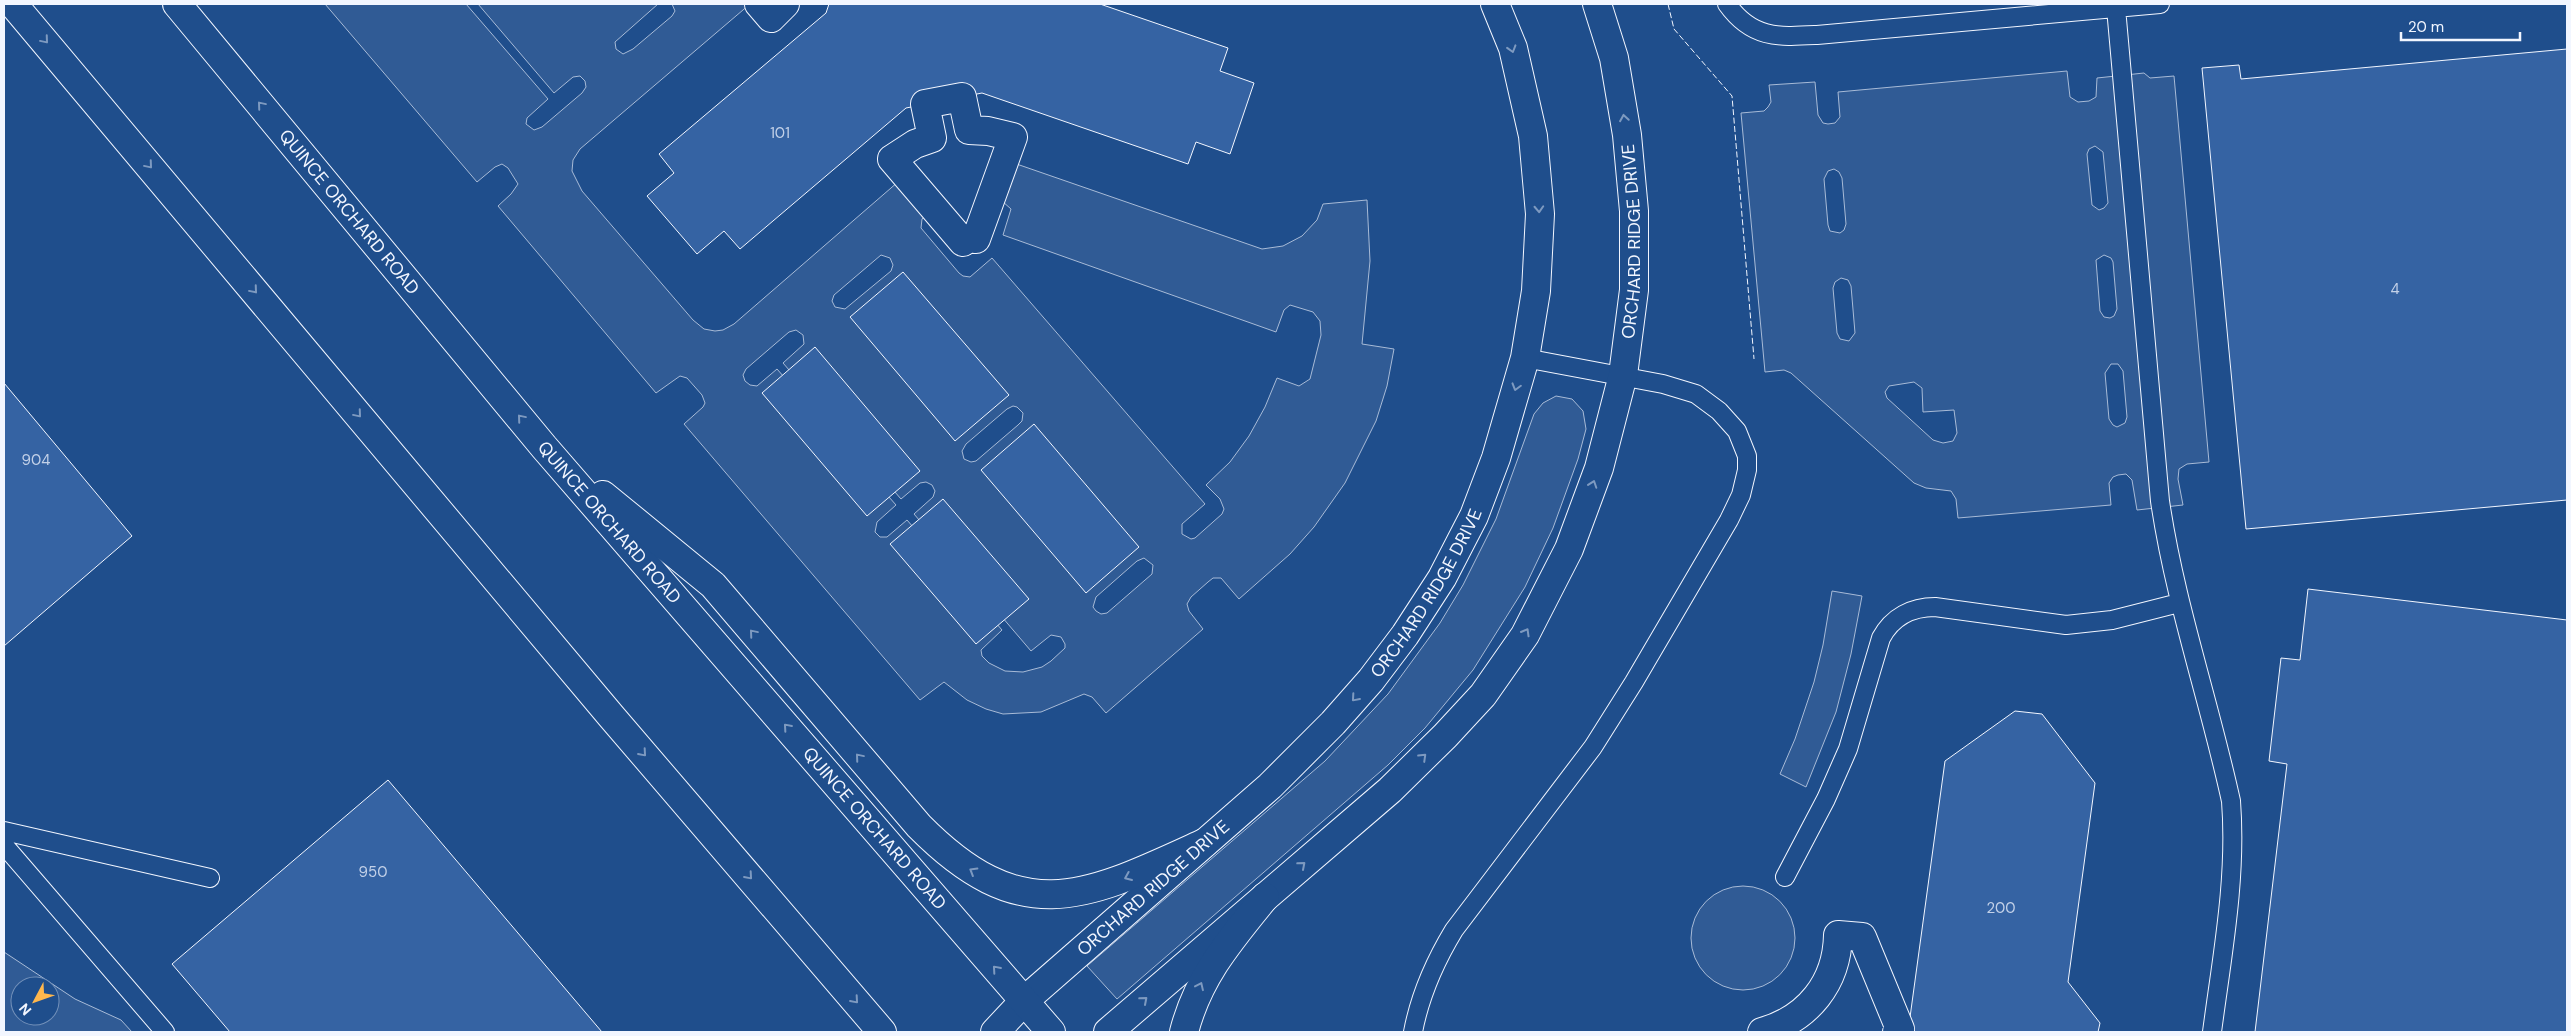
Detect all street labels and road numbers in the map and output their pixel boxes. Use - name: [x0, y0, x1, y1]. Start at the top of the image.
- street label: QUINCE ORCHARD ROAD: [274, 124, 425, 300]
- street label: ORCHARD RIDGE DRIVE: [1616, 143, 1646, 340]
- street label: QUINCE ORCHARD ROAD: [532, 436, 687, 609]
- street label: ORCHARD RIDGE DRIVE: [1365, 505, 1488, 683]
- street label: QUINCE ORCHARD ROAD: [797, 742, 952, 915]
- street label: ORCHARD RIDGE DRIVE: [1072, 815, 1235, 961]

